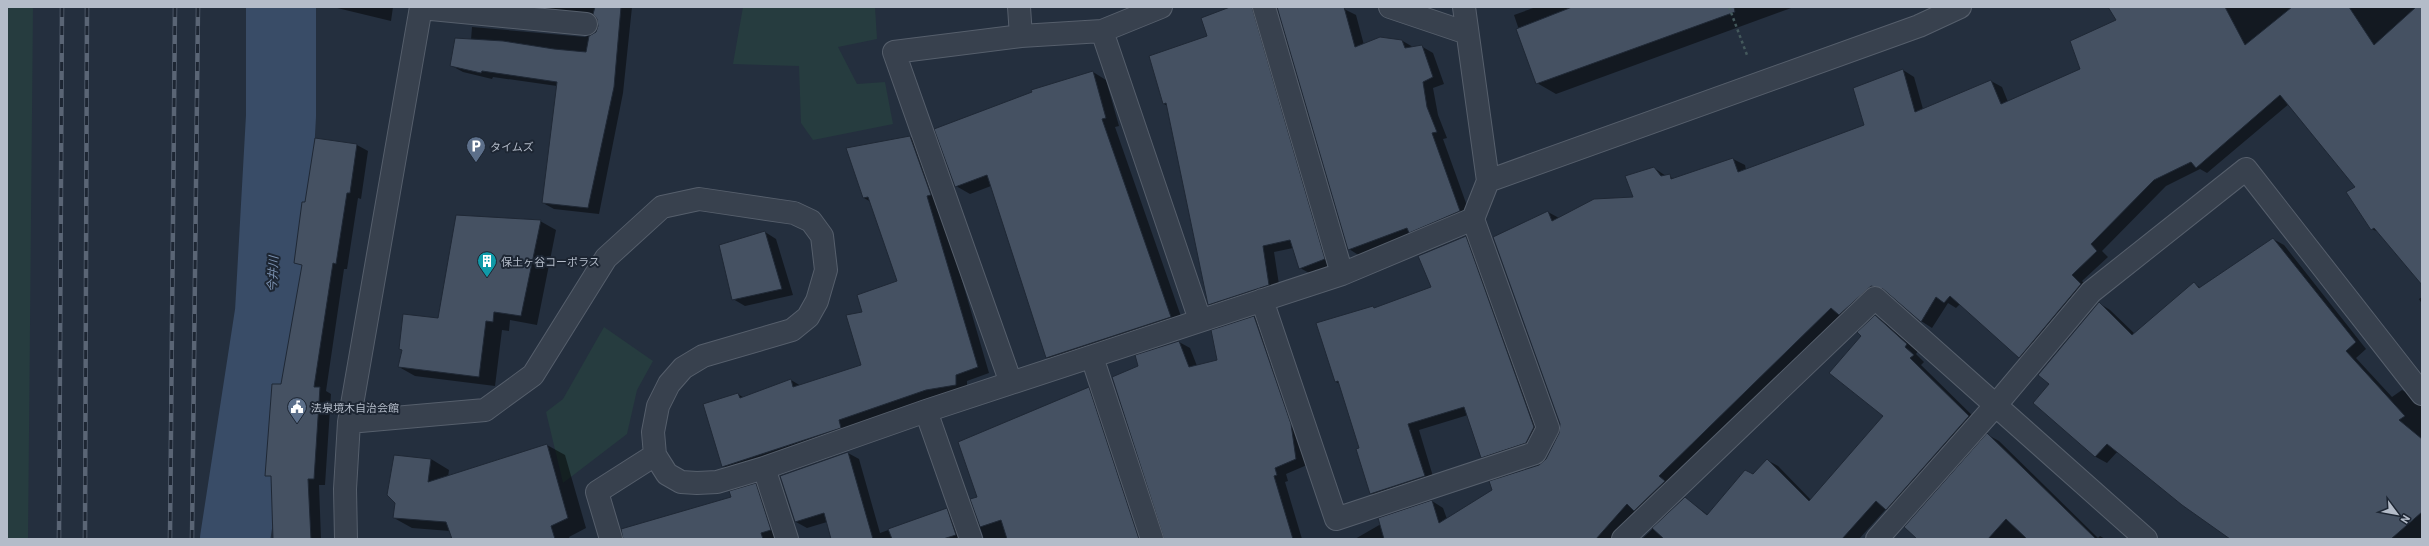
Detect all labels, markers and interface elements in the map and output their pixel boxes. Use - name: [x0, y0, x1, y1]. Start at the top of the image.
- parking icon: タイムズ: [465, 135, 487, 163]
- place label: タイムズ: [490, 140, 534, 153]
- building icon: 保土ヶ谷コーポラス: [476, 250, 498, 278]
- water label: 今井川: [264, 254, 280, 292]
- place label: 保土ヶ谷コーポラス: [501, 255, 600, 268]
- public building icon: 法泉境木自治会館: [286, 396, 308, 424]
- place label: 法泉境木自治会館: [311, 401, 399, 414]
- north arrow: [2377, 494, 2417, 534]
- text: N: [2398, 513, 2413, 526]

